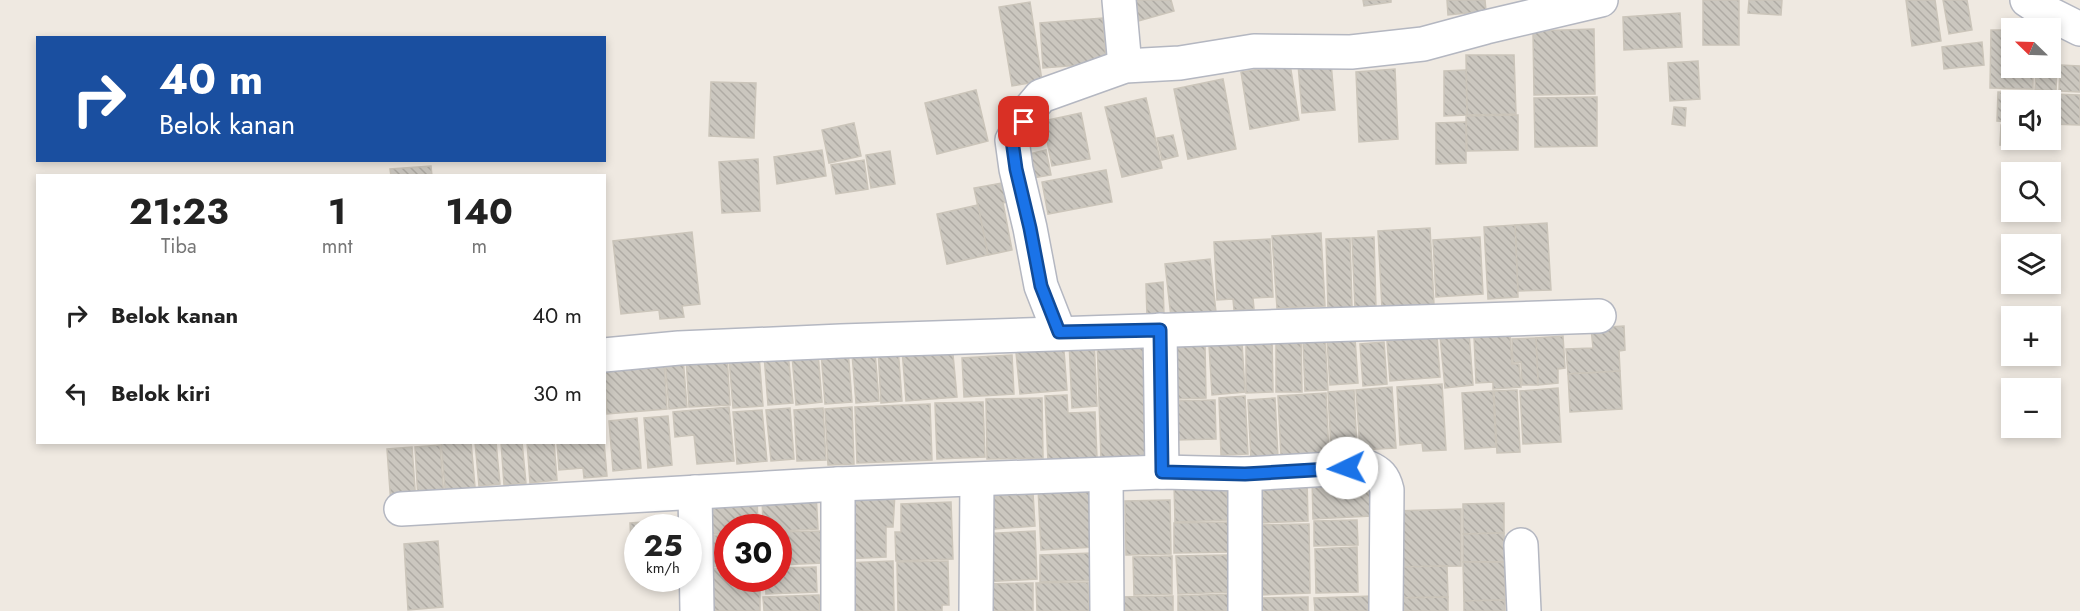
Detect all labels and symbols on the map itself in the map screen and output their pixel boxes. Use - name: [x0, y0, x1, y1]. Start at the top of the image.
- north arrow: [2001, 18, 2061, 78]
- pin: [998, 96, 1049, 147]
- position arrow: [1315, 436, 1379, 500]
- speed limit sign: 30: [714, 514, 792, 592]

